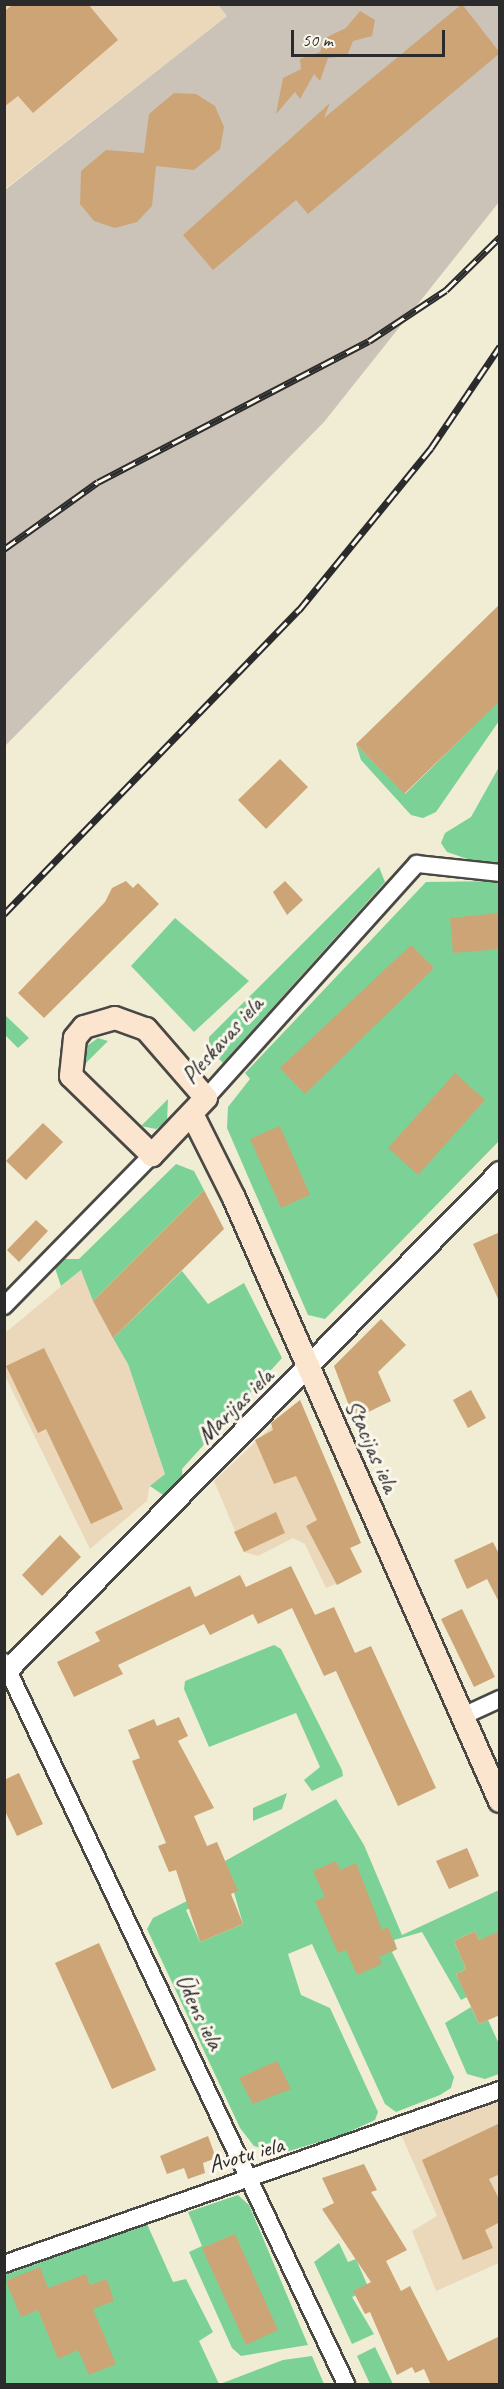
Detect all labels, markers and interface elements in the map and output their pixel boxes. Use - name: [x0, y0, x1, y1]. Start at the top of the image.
- scale bar: [294, 18, 448, 56]
- text: 50 m: [302, 29, 333, 51]
- street label: Pleskavas iela: [175, 990, 269, 1090]
- street label: Marijas iela: [191, 1362, 279, 1450]
- street label: Stacijas iela: [339, 1395, 405, 1497]
- street label: Ūdens iela: [169, 1970, 229, 2054]
- street label: Avotu iela: [205, 2131, 287, 2179]

